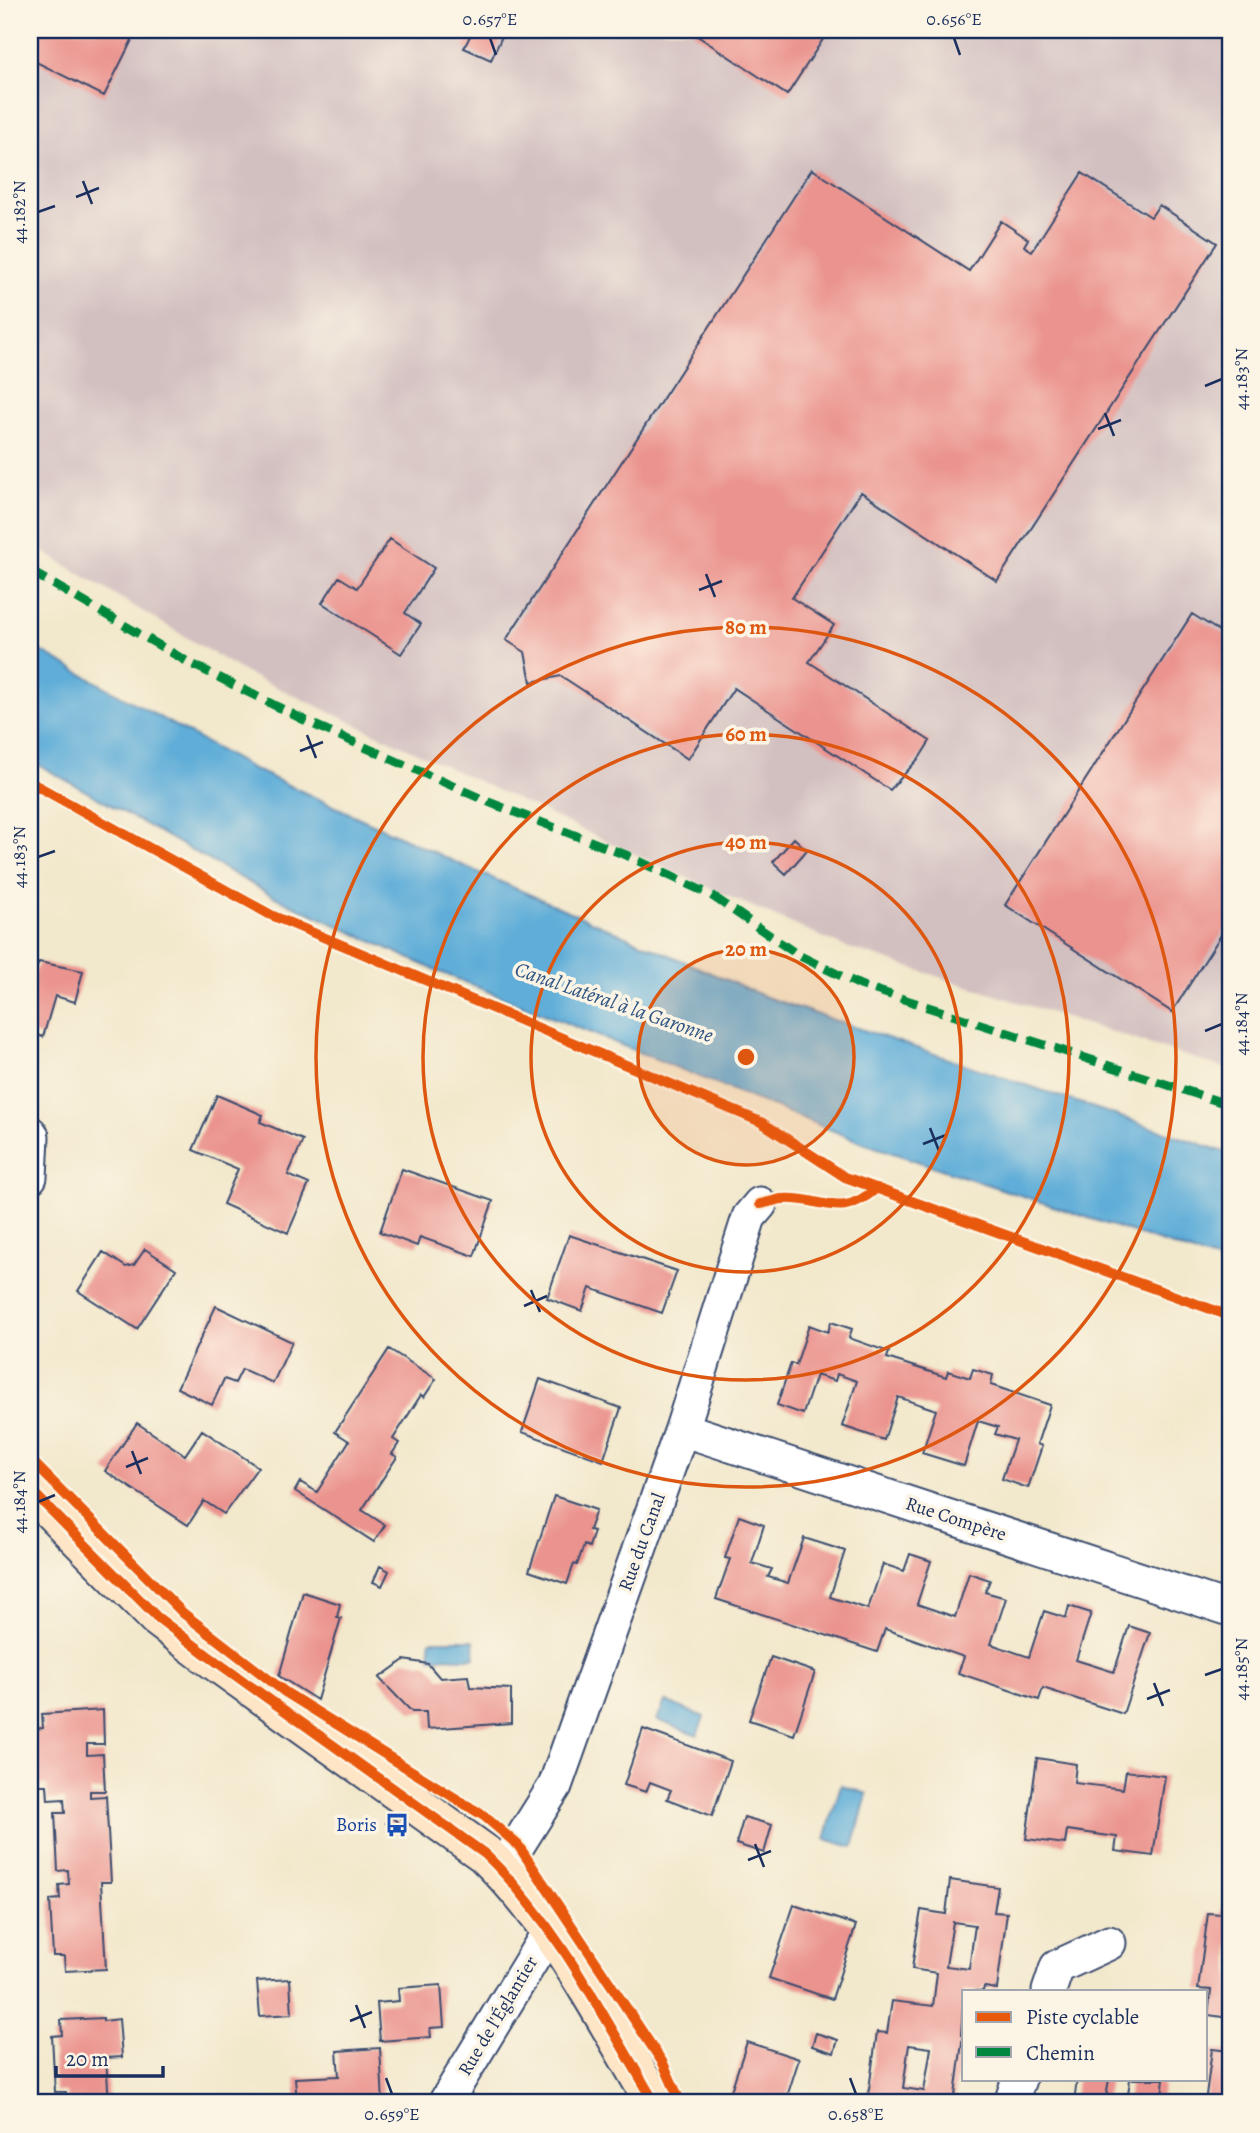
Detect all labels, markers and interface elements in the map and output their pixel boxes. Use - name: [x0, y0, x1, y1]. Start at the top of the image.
- text: 0.657°E: [463, 7, 517, 31]
- text: 0.656°E: [926, 7, 982, 31]
- text: 44.182°N: [7, 180, 31, 244]
- text: 44.183°N: [1229, 348, 1253, 410]
- text: 80 m: [725, 613, 767, 641]
- text: 60 m: [725, 720, 767, 748]
- text: 44.183°N: [7, 826, 31, 888]
- text: 40 m: [725, 828, 767, 856]
- text: 20 m: [725, 935, 767, 963]
- water label: Canal Latéral à la Garonne: [511, 955, 717, 1049]
- text: 44.184°N: [1229, 992, 1253, 1056]
- centre of rings: [734, 1045, 758, 1069]
- text: 44.184°N: [7, 1470, 31, 1534]
- street label: Rue du Canal: [612, 1489, 672, 1595]
- street label: Rue Compère: [902, 1490, 1010, 1548]
- text: 44.185°N: [1229, 1638, 1253, 1700]
- bus stop icon: Boris: [383, 1811, 411, 1839]
- place label: Boris: [336, 1812, 377, 1838]
- street label: Rue de l'Églantier: [452, 1951, 544, 2081]
- legend: [962, 1990, 1208, 2080]
- text: Piste cyclable: [1026, 2003, 1139, 2031]
- scale bar: [56, 2035, 163, 2079]
- text: Chemin: [1026, 2039, 1095, 2067]
- text: 20 m: [66, 2045, 109, 2073]
- text: 0.659°E: [364, 2102, 420, 2126]
- text: 0.658°E: [828, 2102, 884, 2126]

